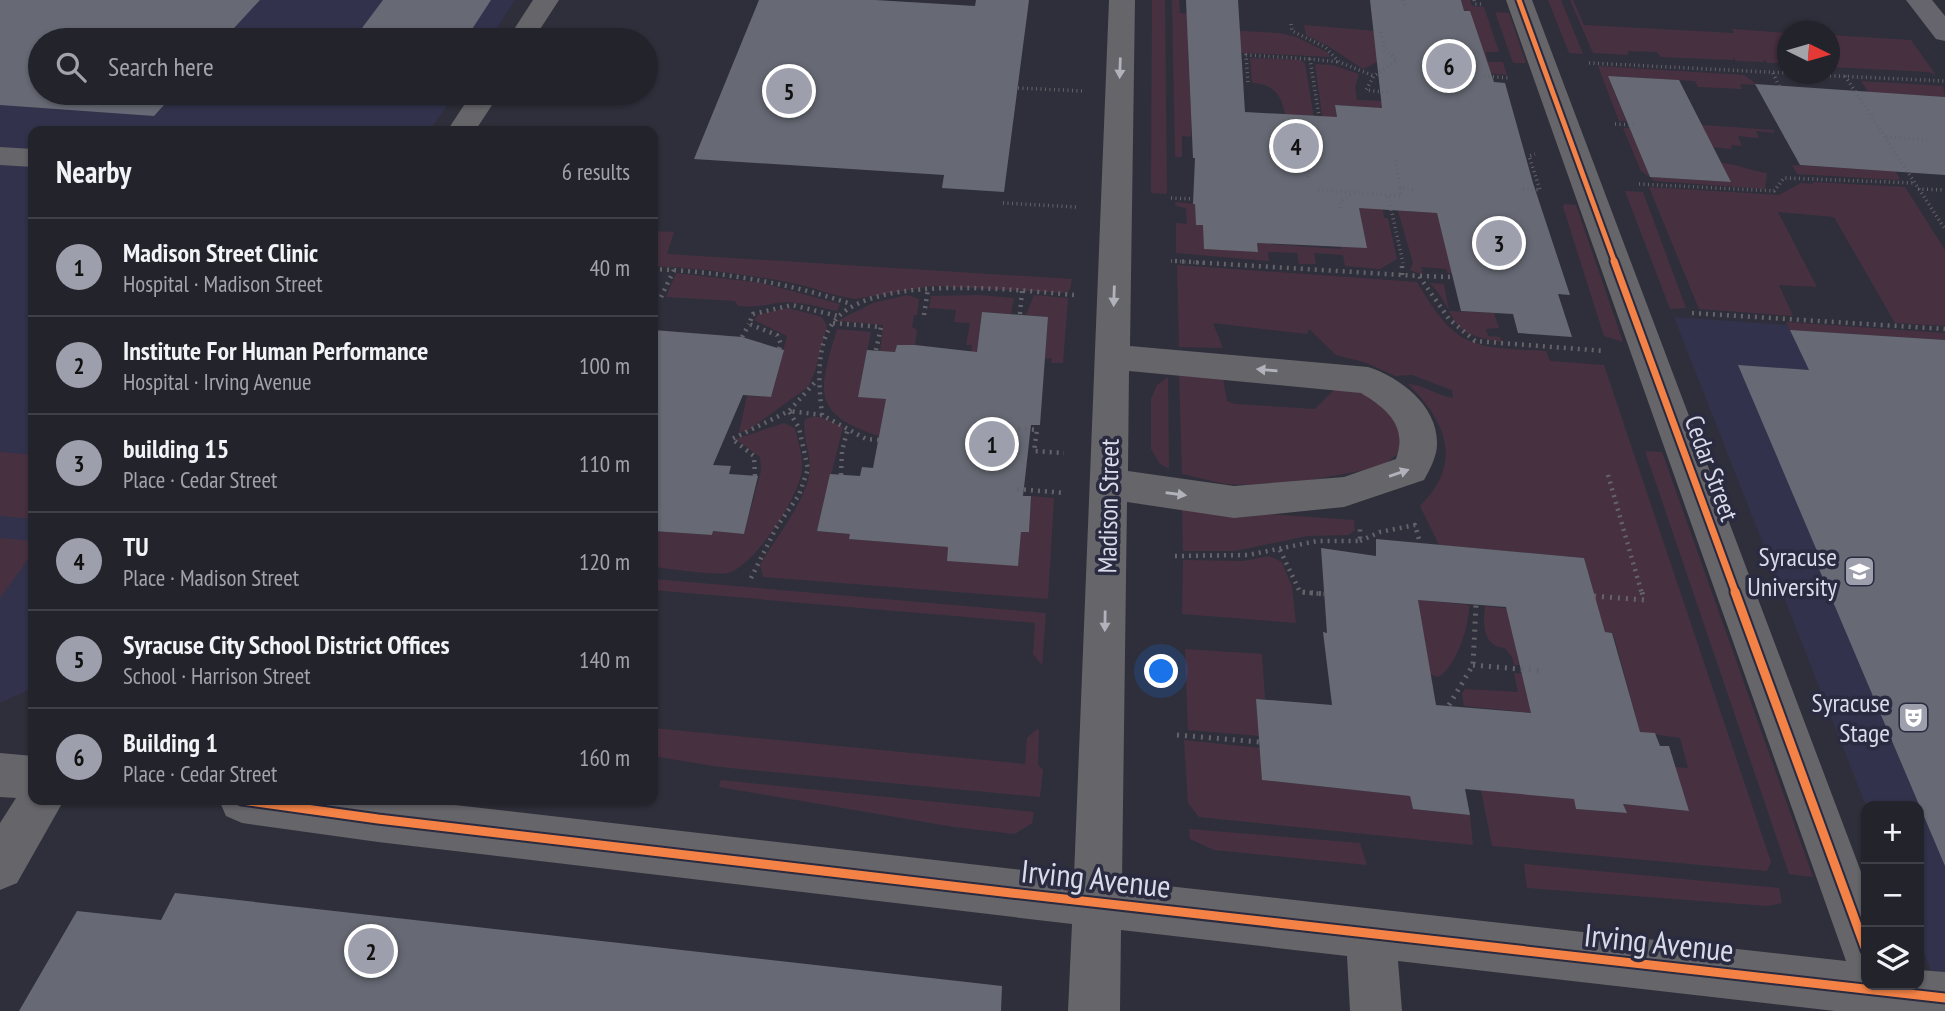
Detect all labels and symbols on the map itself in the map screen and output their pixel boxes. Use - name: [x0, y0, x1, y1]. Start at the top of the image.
- north arrow: [1777, 21, 1840, 84]
- pin: 6: [1426, 40, 1472, 92]
- one-way arrow: [1114, 57, 1126, 79]
- pin: 5: [766, 65, 812, 117]
- pin: 4: [1273, 120, 1319, 172]
- pin: 3: [1476, 217, 1522, 269]
- one-way arrow: [1108, 285, 1119, 307]
- one-way arrow: [1255, 364, 1277, 375]
- street label: Cedar Street: [1678, 411, 1746, 525]
- pin: 1: [969, 418, 1015, 470]
- street label: Madison Street: [1090, 438, 1126, 574]
- one-way arrow: [1389, 467, 1410, 478]
- one-way arrow: [1165, 489, 1187, 500]
- place label: Syracuse University: [1747, 540, 1837, 603]
- school or university icon: Syracuse University: [1843, 554, 1877, 588]
- one-way arrow: [1099, 610, 1111, 632]
- your location: [1144, 654, 1178, 688]
- place label: Syracuse Stage: [1812, 686, 1890, 749]
- theatre icon: Syracuse Stage: [1896, 700, 1930, 734]
- street label: Irving Avenue: [1019, 849, 1173, 907]
- street label: Irving Avenue: [1582, 913, 1736, 971]
- pin: 2: [348, 925, 394, 977]

